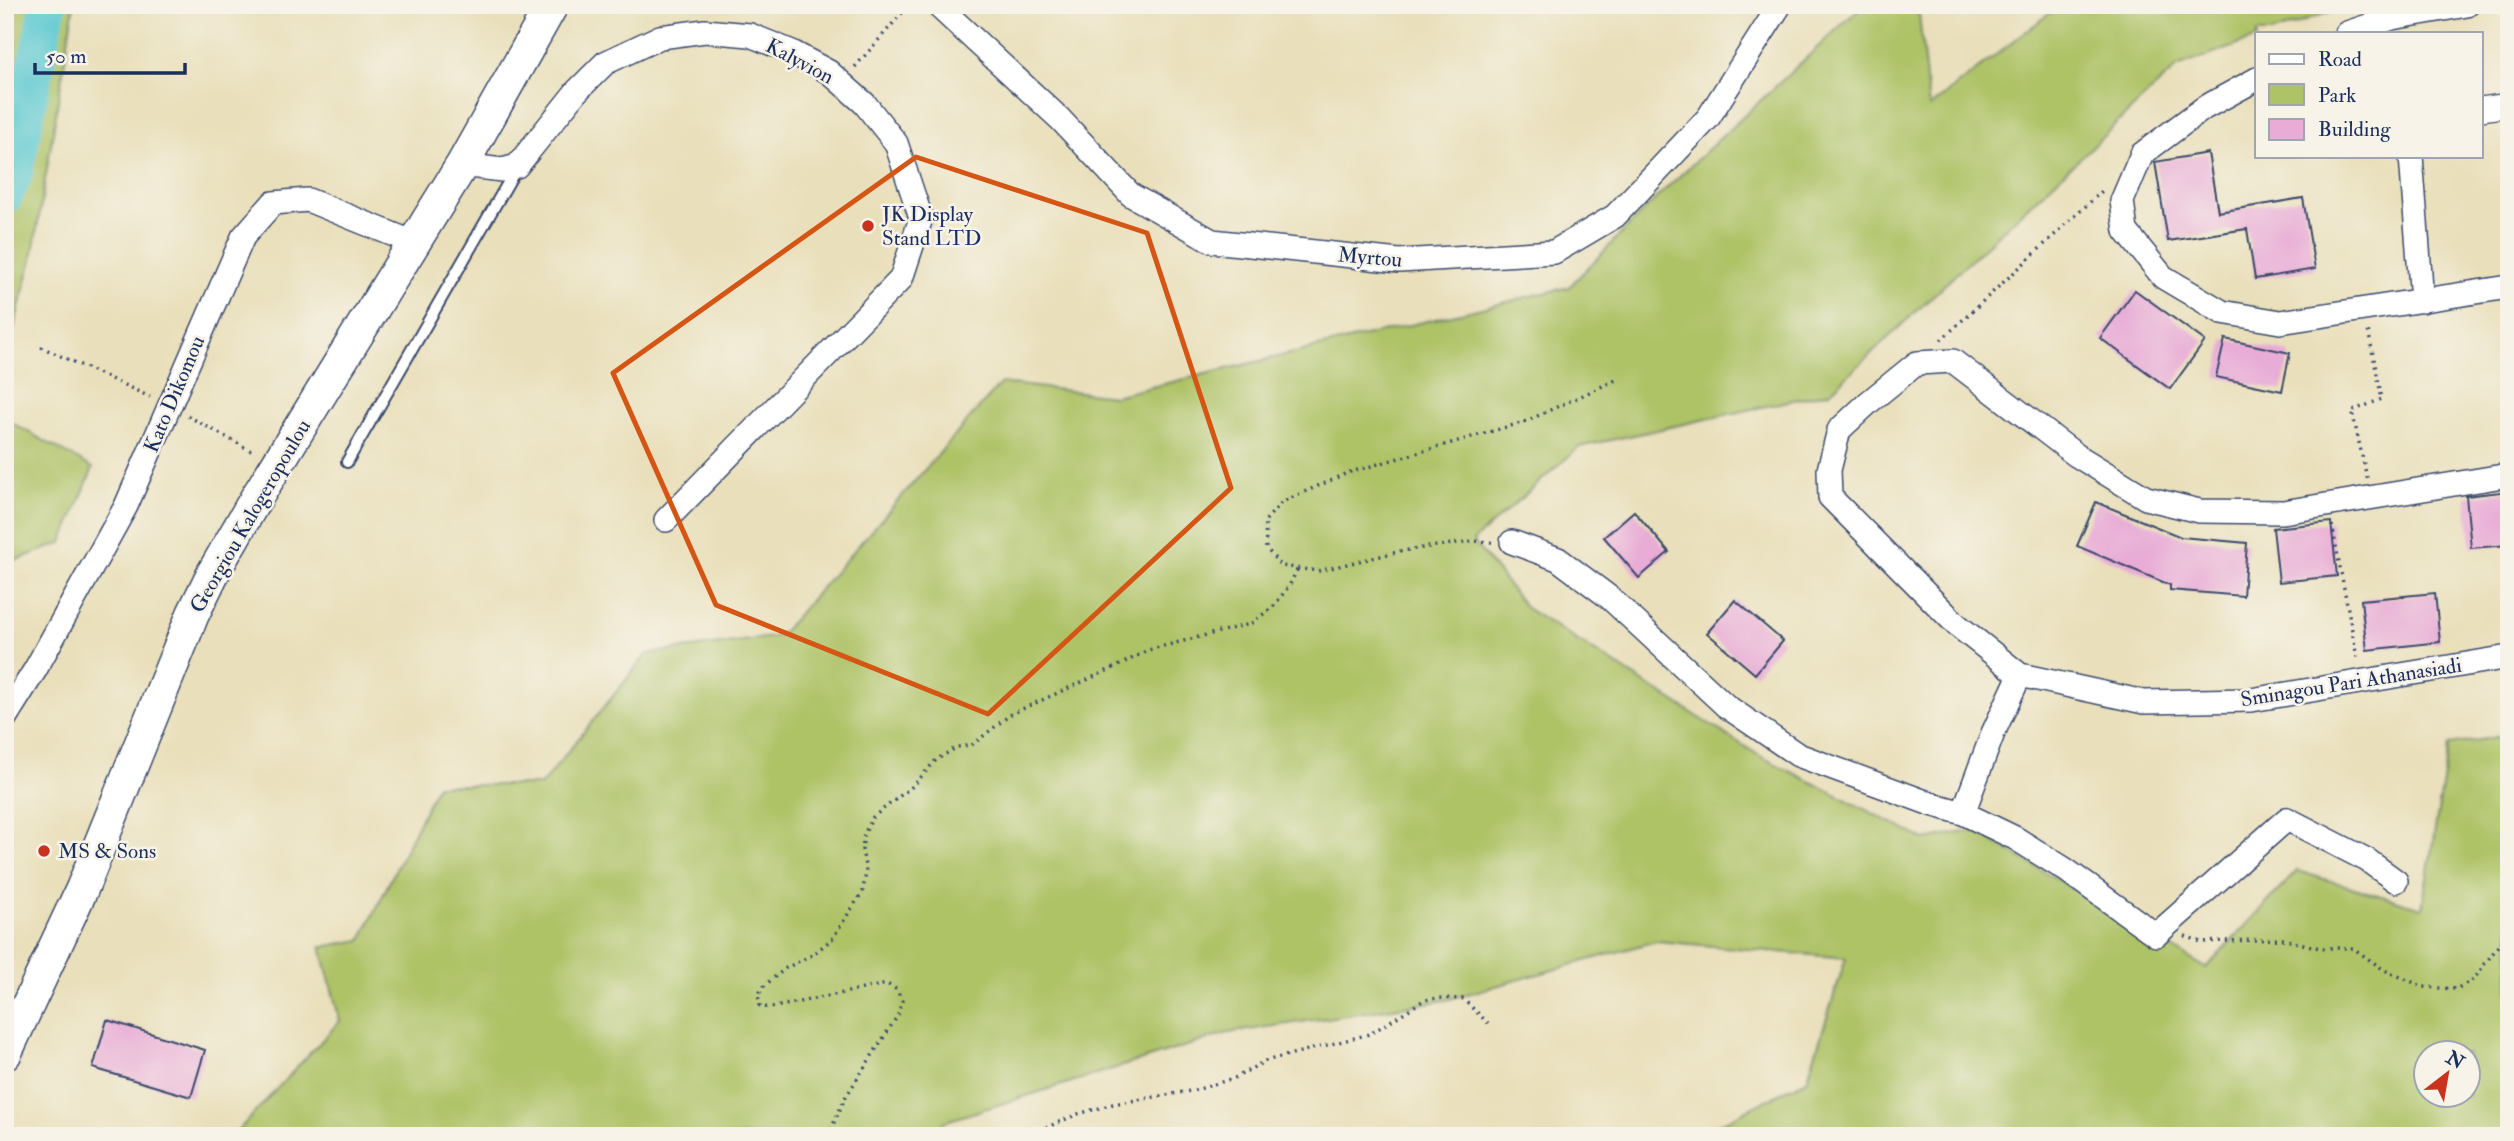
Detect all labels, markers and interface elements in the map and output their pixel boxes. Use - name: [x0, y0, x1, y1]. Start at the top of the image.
- scale bar: [35, 32, 186, 76]
- street label: Kalyvion: [761, 32, 839, 91]
- legend: [2255, 32, 2482, 158]
- text: 50 m: [46, 43, 87, 70]
- text: Road: [2318, 46, 2363, 73]
- text: Park: [2318, 82, 2356, 109]
- text: Building: [2318, 116, 2391, 143]
- place label: JK Display Stand LTD: [881, 201, 981, 252]
- marker: JK Display Stand LTD: [860, 218, 876, 234]
- street label: Myrtou: [1337, 241, 1403, 274]
- street label: Kato Dikomou: [138, 332, 211, 457]
- street label: Georgiou Kalogeropoulou: [184, 415, 317, 618]
- street label: Sminagou Pari Athanasiadi: [2239, 652, 2464, 713]
- place label: MS & Sons: [58, 838, 156, 865]
- marker: MS & Sons: [36, 843, 52, 859]
- north arrow: [2412, 1040, 2482, 1110]
- text: N: [2441, 1045, 2470, 1075]

